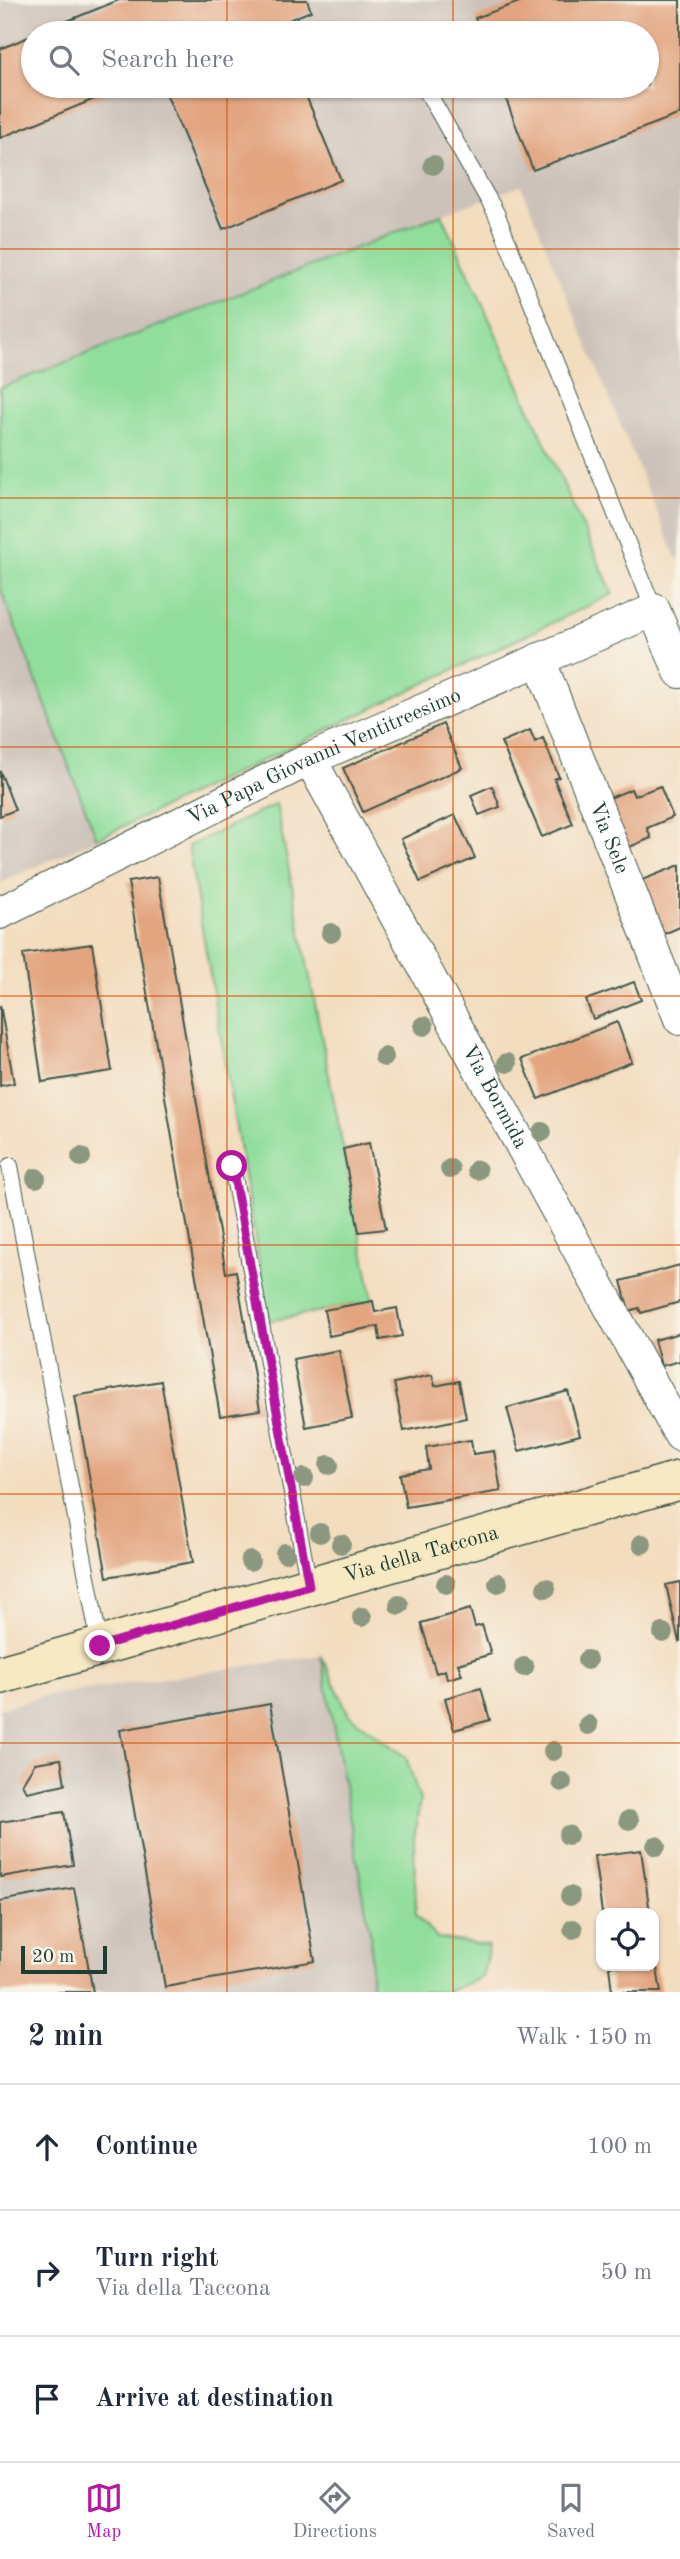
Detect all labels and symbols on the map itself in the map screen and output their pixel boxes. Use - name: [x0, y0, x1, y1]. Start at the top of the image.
- street label: Via Papa Giovanni Ventitreesimo: [184, 684, 464, 829]
- street label: Via Sele: [586, 799, 633, 877]
- street label: Via Bormida: [458, 1041, 532, 1152]
- route start: [216, 1150, 247, 1181]
- street label: Via della Taccona: [341, 1522, 501, 1586]
- route end: [84, 1630, 115, 1661]
- scale bar: [21, 1943, 107, 1975]

